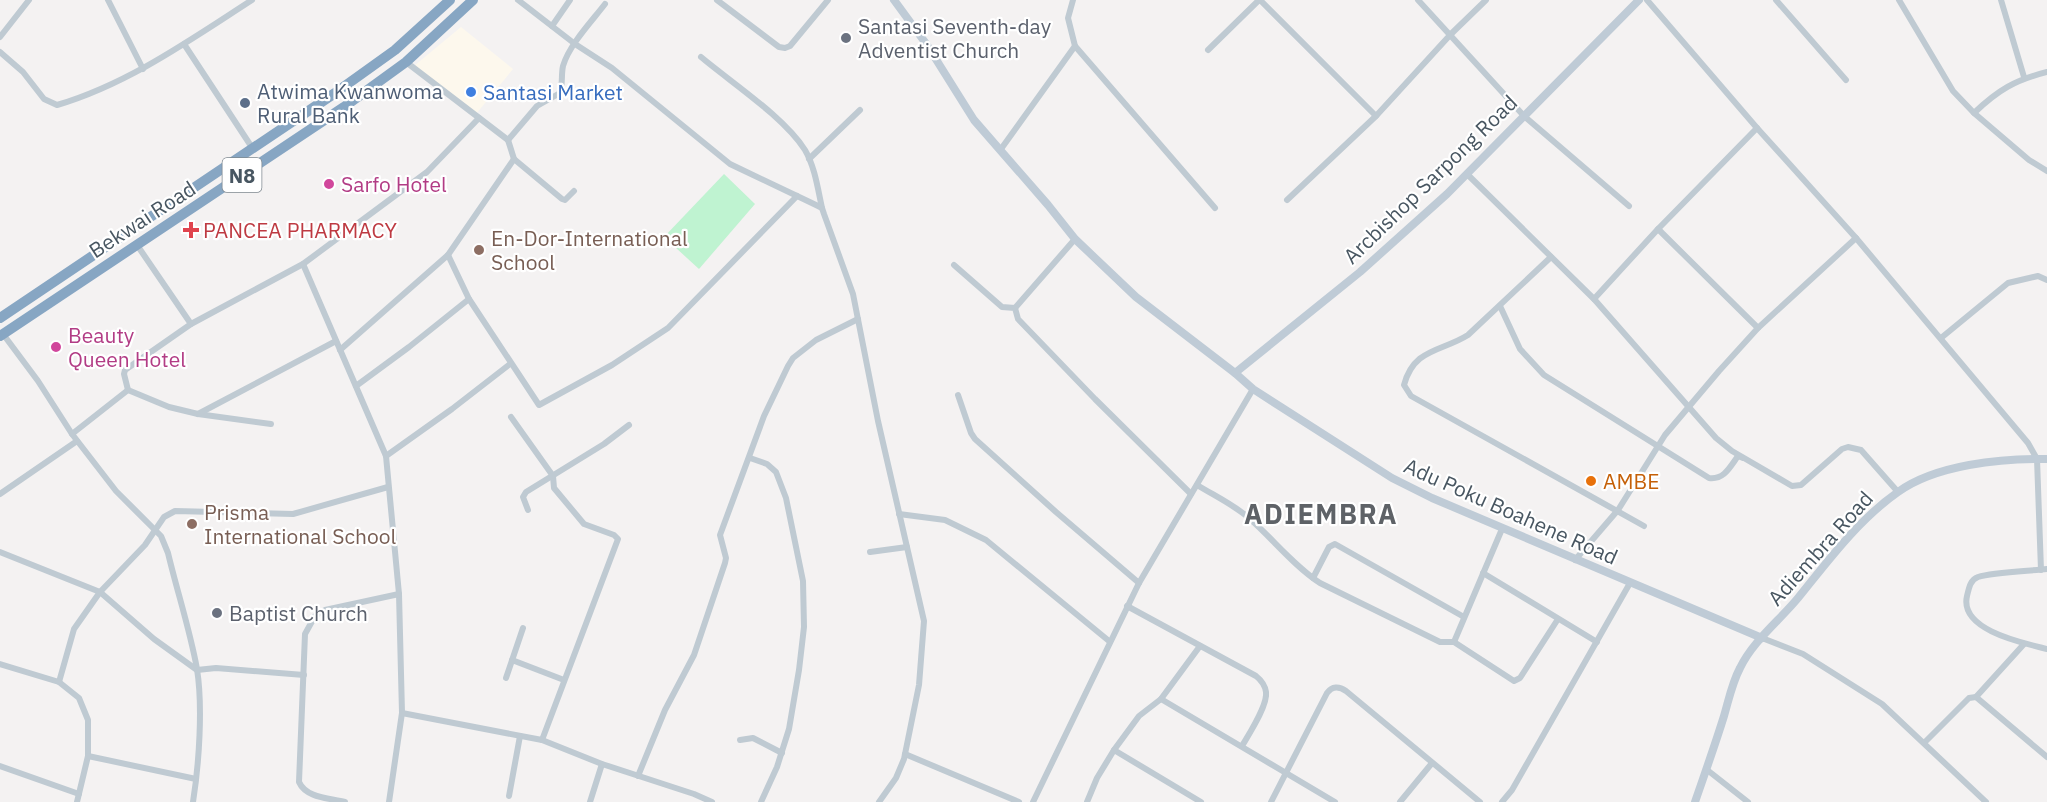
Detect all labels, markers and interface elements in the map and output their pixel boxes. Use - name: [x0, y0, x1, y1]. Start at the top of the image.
- place label: Santasi Seventh-day Adventist Church: [858, 12, 1052, 64]
- marker: Santasi Seventh-day Adventist Church: [839, 31, 853, 45]
- place label: Atwima Kwanwoma Rural Bank: [257, 77, 443, 129]
- place label: Santasi Market: [483, 78, 623, 106]
- marker: Santasi Market: [464, 85, 478, 99]
- street label: Arcbishop Sarpong Road: [1337, 89, 1523, 269]
- marker: Atwima Kwanwoma Rural Bank: [238, 96, 252, 110]
- road number: N8: [222, 158, 262, 192]
- place label: Sarfo Hotel: [341, 170, 447, 198]
- street label: Bekwai Road: [83, 174, 201, 264]
- marker: Sarfo Hotel: [322, 177, 336, 191]
- place label: PANCEA PHARMACY: [203, 216, 397, 244]
- marker: PANCEA PHARMACY: [184, 223, 198, 237]
- place label: En-Dor-International School: [491, 224, 688, 276]
- marker: En-Dor-International School: [472, 243, 486, 257]
- place label: Beauty Queen Hotel: [68, 321, 186, 373]
- marker: Beauty Queen Hotel: [49, 340, 63, 354]
- street label: Adu Poku Boahene Road: [1400, 451, 1622, 571]
- place label: AMBE: [1603, 467, 1659, 495]
- marker: AMBE: [1584, 474, 1598, 488]
- street label: Adiembra Road: [1761, 485, 1879, 611]
- district label: ADIEMBRA: [1244, 496, 1398, 531]
- place label: Prisma International School: [204, 498, 396, 550]
- marker: Prisma International School: [185, 517, 199, 531]
- place label: Baptist Church: [229, 599, 368, 627]
- marker: Baptist Church: [210, 606, 224, 620]

